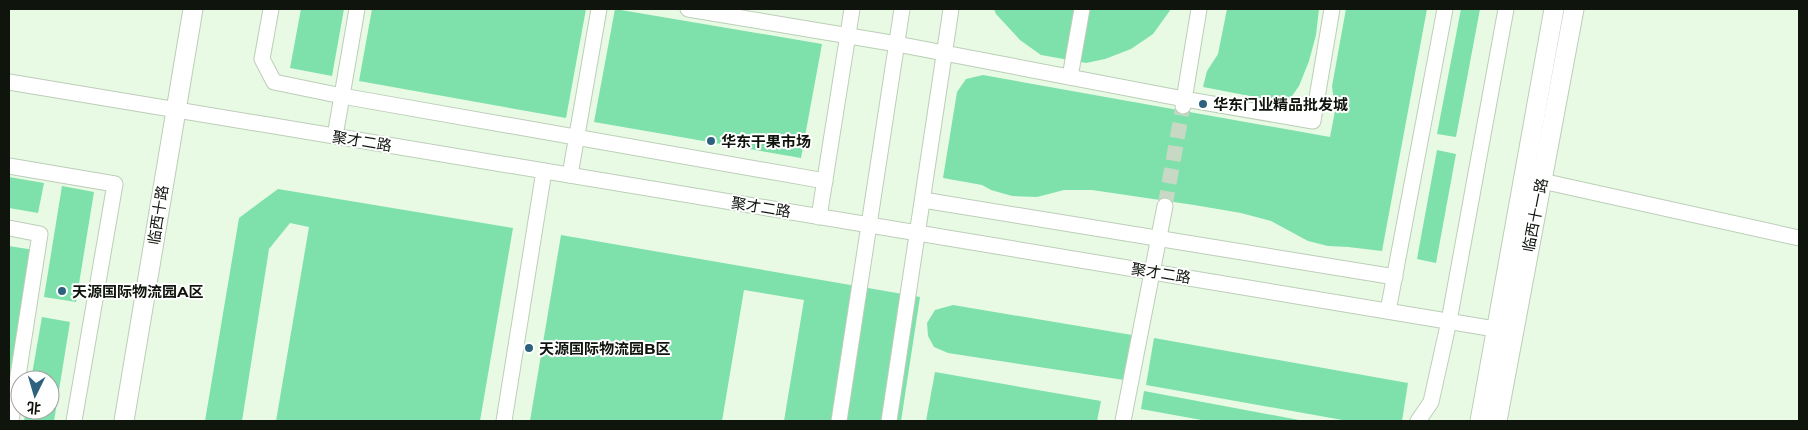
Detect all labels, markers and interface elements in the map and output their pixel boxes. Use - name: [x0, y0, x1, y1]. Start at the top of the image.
- place label: 华东门业精品批发城: [1213, 95, 1348, 114]
- marker: 华东门业精品批发城: [1197, 98, 1209, 110]
- street label: 聚才二路: [331, 127, 393, 155]
- place label: 华东干果市场: [721, 132, 811, 151]
- marker: 华东干果市场: [705, 135, 717, 147]
- street label: 临西十一路: [1519, 176, 1551, 254]
- street label: 临西十路: [144, 184, 172, 246]
- street label: 聚才二路: [730, 193, 792, 221]
- street label: 聚才二路: [1130, 259, 1192, 287]
- place label: 天源国际物流园A区: [72, 282, 204, 301]
- marker: 天源国际物流园A区: [56, 285, 68, 297]
- place label: 天源国际物流园B区: [539, 339, 670, 358]
- marker: 天源国际物流园B区: [523, 342, 535, 354]
- north arrow: [10, 370, 60, 420]
- text: 北: [26, 398, 42, 418]

